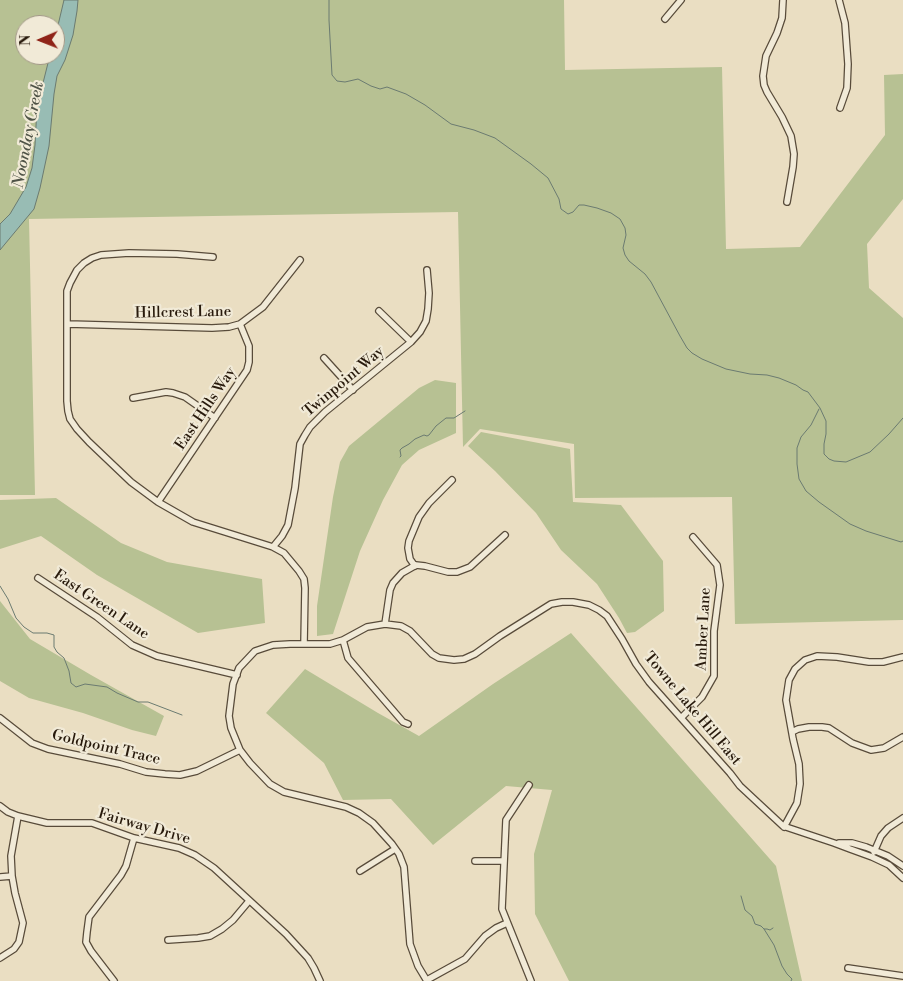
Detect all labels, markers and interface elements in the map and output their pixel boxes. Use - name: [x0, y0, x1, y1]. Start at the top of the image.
- north arrow: [15, 15, 65, 65]
- text: N: [17, 35, 35, 46]
- water label: Noonday Creek: [9, 80, 49, 190]
- street label: Hillcrest Lane: [135, 303, 231, 323]
- street label: Twinpoint Way: [300, 343, 388, 421]
- street label: East Hills Way: [172, 364, 240, 454]
- street label: East Green Lane: [50, 566, 152, 644]
- street label: Amber Lane: [693, 587, 715, 671]
- street label: Towne Lake Hill East: [639, 649, 745, 769]
- street label: Goldpoint Trace: [50, 727, 162, 769]
- street label: Fairway Drive: [96, 805, 192, 849]

